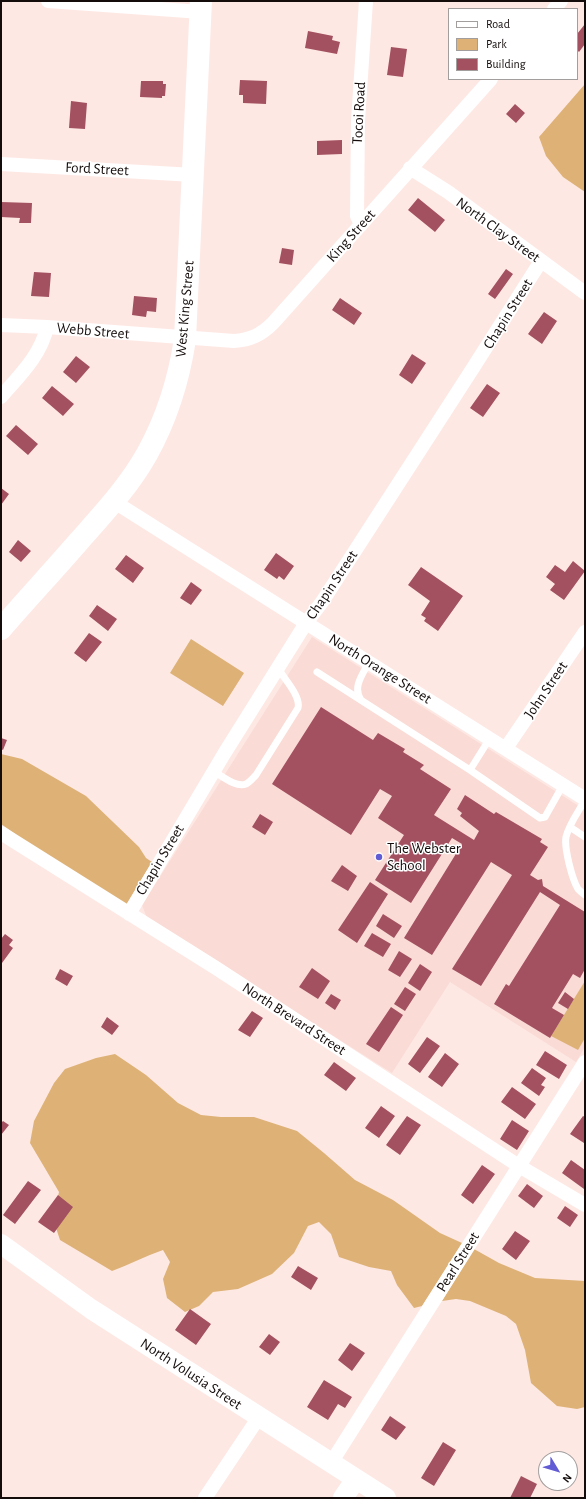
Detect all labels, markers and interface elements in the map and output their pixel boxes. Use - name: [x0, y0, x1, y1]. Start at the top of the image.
- legend: [448, 8, 578, 80]
- text: Road: [486, 18, 510, 30]
- text: Park: [486, 38, 507, 50]
- text: Building: [486, 58, 526, 70]
- street label: Tocoi Road: [348, 81, 370, 145]
- street label: Ford Street: [65, 158, 129, 180]
- street label: North Clay Street: [452, 193, 544, 267]
- street label: King Street: [323, 206, 379, 266]
- street label: West King Street: [172, 260, 198, 358]
- street label: Chapin Street: [479, 276, 537, 352]
- street label: Webb Street: [56, 319, 130, 343]
- street label: Chapin Street: [302, 547, 362, 623]
- street label: North Orange Street: [325, 630, 435, 708]
- street label: John Street: [520, 658, 572, 722]
- street label: Chapin Street: [132, 821, 188, 899]
- place label: The Webster School: [387, 839, 461, 874]
- marker: The Webster School: [374, 852, 384, 862]
- street label: North Brevard Street: [239, 979, 349, 1059]
- street label: Pearl Street: [433, 1229, 483, 1295]
- street label: North Volusia Street: [137, 1334, 245, 1414]
- north arrow: [538, 1451, 578, 1491]
- text: N: [560, 1472, 574, 1484]

